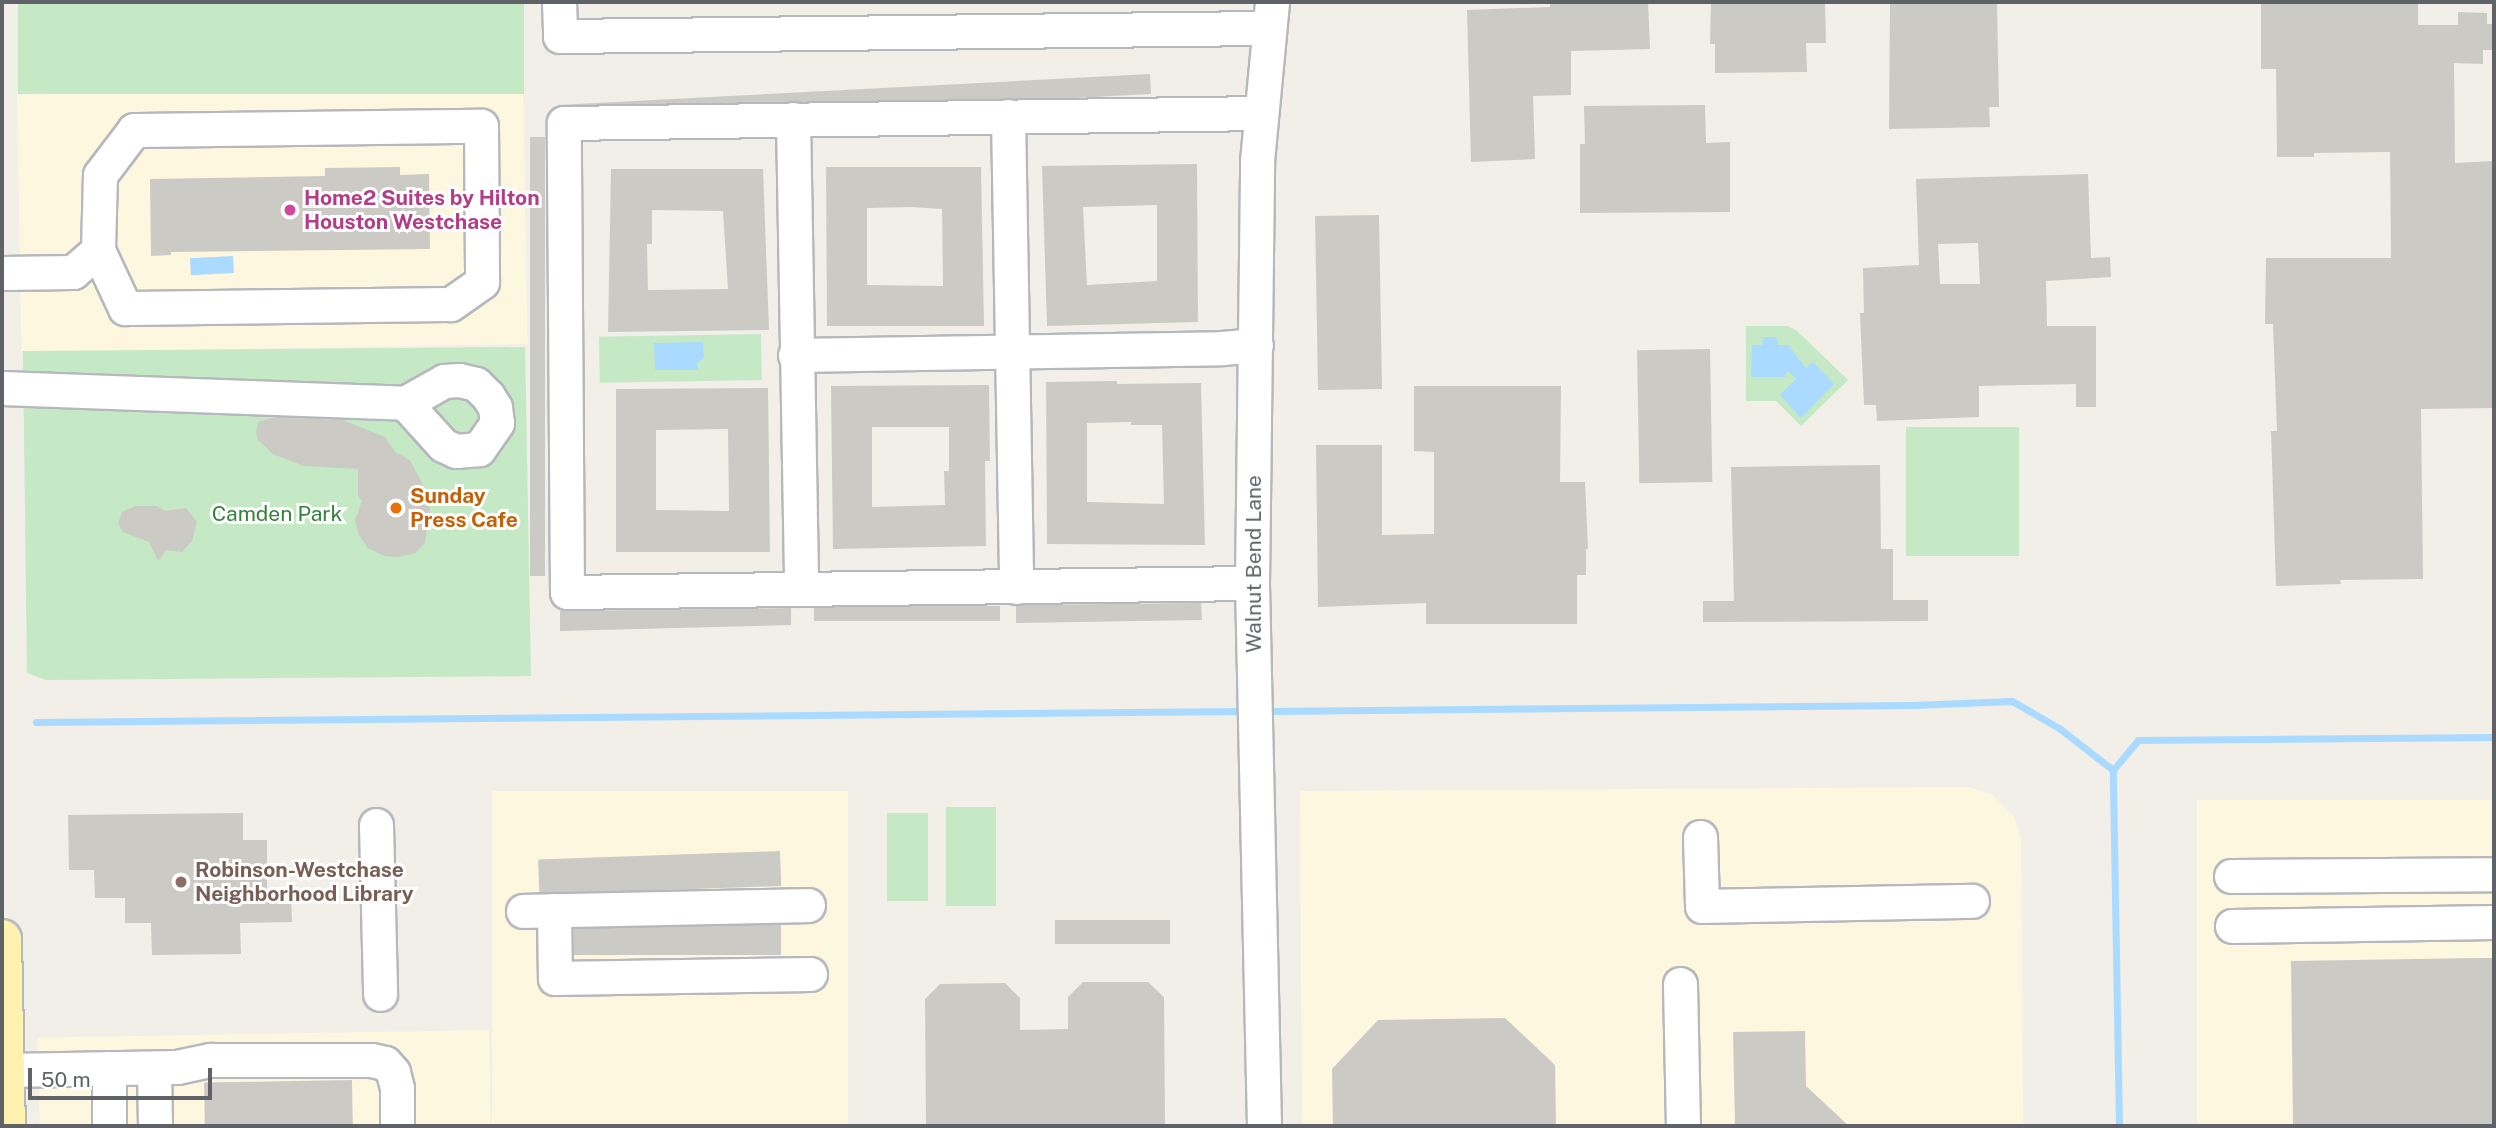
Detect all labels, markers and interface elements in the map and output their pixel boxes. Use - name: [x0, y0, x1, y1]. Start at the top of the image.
- place label: Home2 Suites by Hilton Houston Westchase: [304, 185, 540, 235]
- marker: Home2 Suites by Hilton Houston Westchase: [282, 202, 298, 218]
- street label: Walnut Bend Lane: [1241, 475, 1267, 653]
- place label: Sunday Press Cafe: [410, 483, 518, 533]
- marker: Sunday Press Cafe: [388, 500, 404, 516]
- park label: Camden Park: [212, 501, 342, 527]
- place label: Robinson-Westchase Neighborhood Library: [195, 857, 414, 907]
- marker: Robinson-Westchase Neighborhood Library: [173, 874, 189, 890]
- scale bar: [32, 1054, 215, 1098]
- text: 50 m: [41, 1067, 91, 1092]

